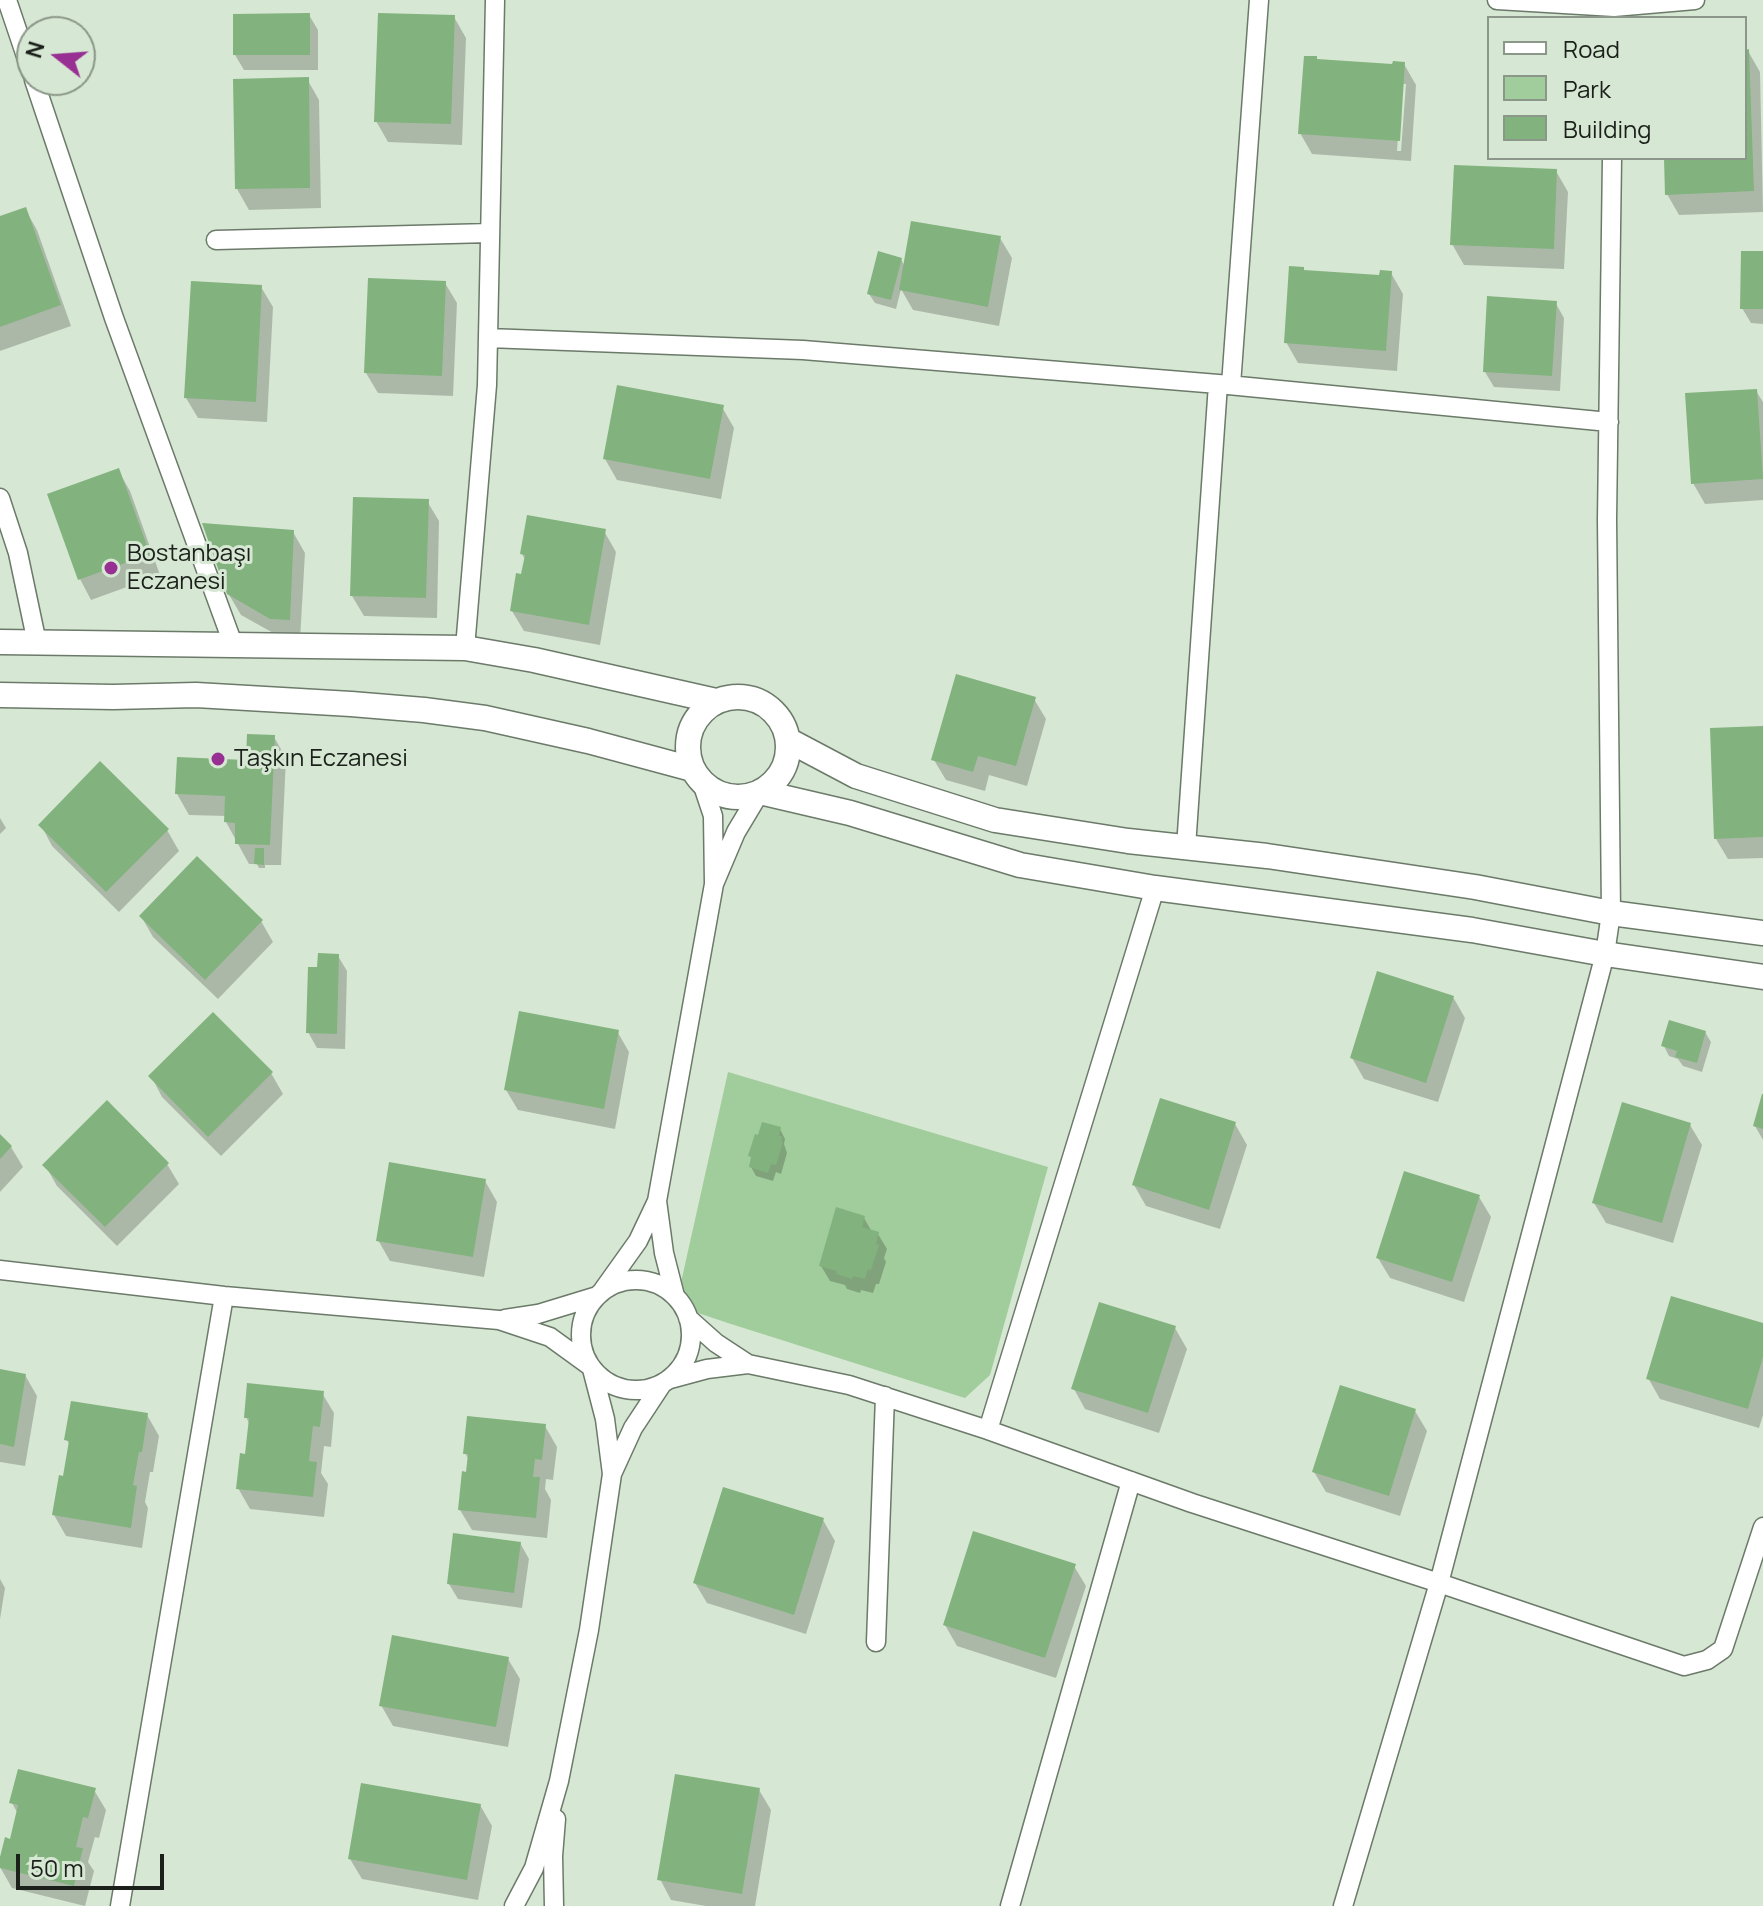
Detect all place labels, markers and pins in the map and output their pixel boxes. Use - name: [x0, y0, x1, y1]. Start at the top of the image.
- place label: Bostanbaşı Eczanesi: [127, 540, 251, 596]
- marker: Bostanbaşı Eczanesi: [102, 559, 120, 577]
- place label: Taşkın Eczanesi: [234, 745, 408, 773]
- marker: Taşkın Eczanesi: [209, 750, 227, 768]

